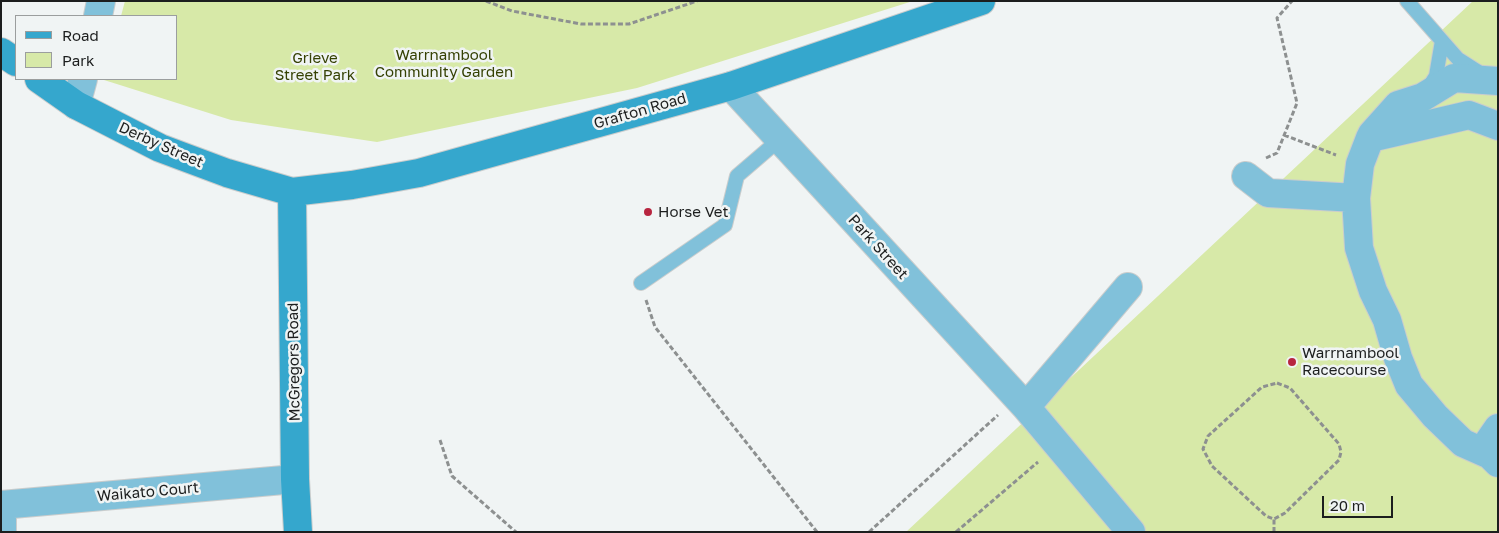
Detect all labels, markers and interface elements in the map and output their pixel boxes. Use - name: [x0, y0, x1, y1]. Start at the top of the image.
- legend: [15, 15, 178, 80]
- text: Road: [62, 26, 99, 44]
- park label: Warrnambool Community Garden: [375, 46, 513, 81]
- park label: Grieve Street Park: [275, 49, 355, 84]
- text: Park: [62, 51, 94, 69]
- street label: Grafton Road: [592, 89, 688, 133]
- street label: Derby Street: [116, 118, 206, 172]
- place label: Horse Vet: [658, 203, 728, 221]
- marker: Horse Vet: [642, 206, 654, 218]
- street label: Park Street: [844, 211, 912, 283]
- street label: McGregors Road: [284, 303, 304, 421]
- place label: Warrnambool Racecourse: [1302, 344, 1399, 379]
- marker: Warrnambool Racecourse: [1286, 356, 1298, 368]
- street label: Waikato Court: [96, 479, 200, 505]
- scale bar: [1324, 486, 1395, 518]
- text: 20 m: [1330, 496, 1365, 514]

